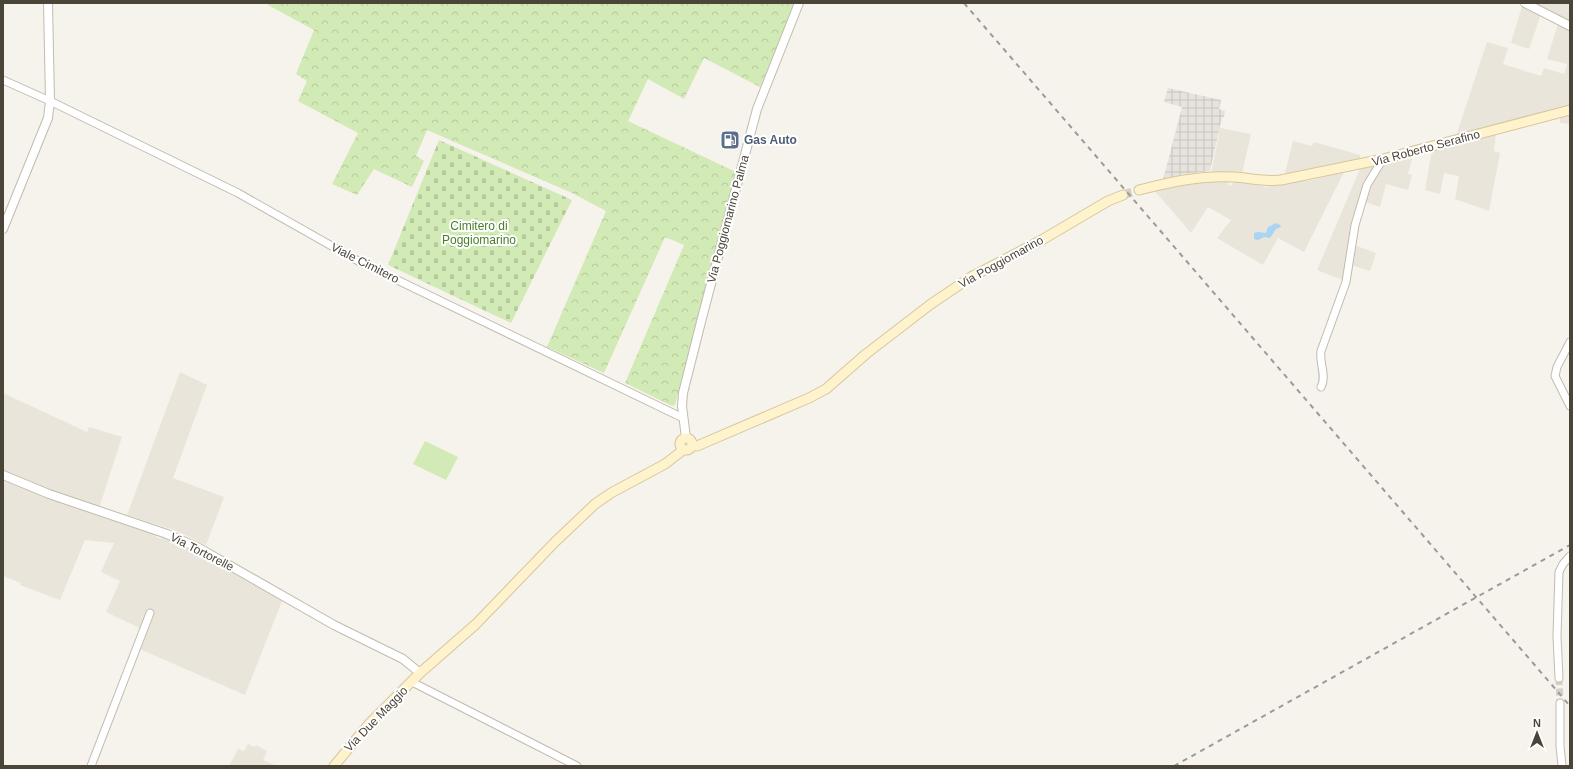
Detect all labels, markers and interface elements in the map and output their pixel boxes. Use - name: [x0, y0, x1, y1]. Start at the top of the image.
- street label: Via Roberto Serafino: [1370, 127, 1482, 169]
- fuel station icon: Gas Auto: [719, 129, 741, 151]
- place label: Gas Auto: [744, 133, 797, 147]
- street label: Via Poggiomarino Palma: [704, 153, 752, 284]
- park label: Cimitero di Poggiomarino: [442, 219, 516, 247]
- street label: Via Poggiomarino: [956, 233, 1046, 291]
- street label: Viale Cimitero: [329, 240, 402, 286]
- street label: Via Tortorelle: [168, 530, 236, 574]
- street label: Via Due Maggio: [341, 683, 411, 754]
- north arrow: [1517, 713, 1557, 753]
- text: N: [1533, 717, 1541, 729]

